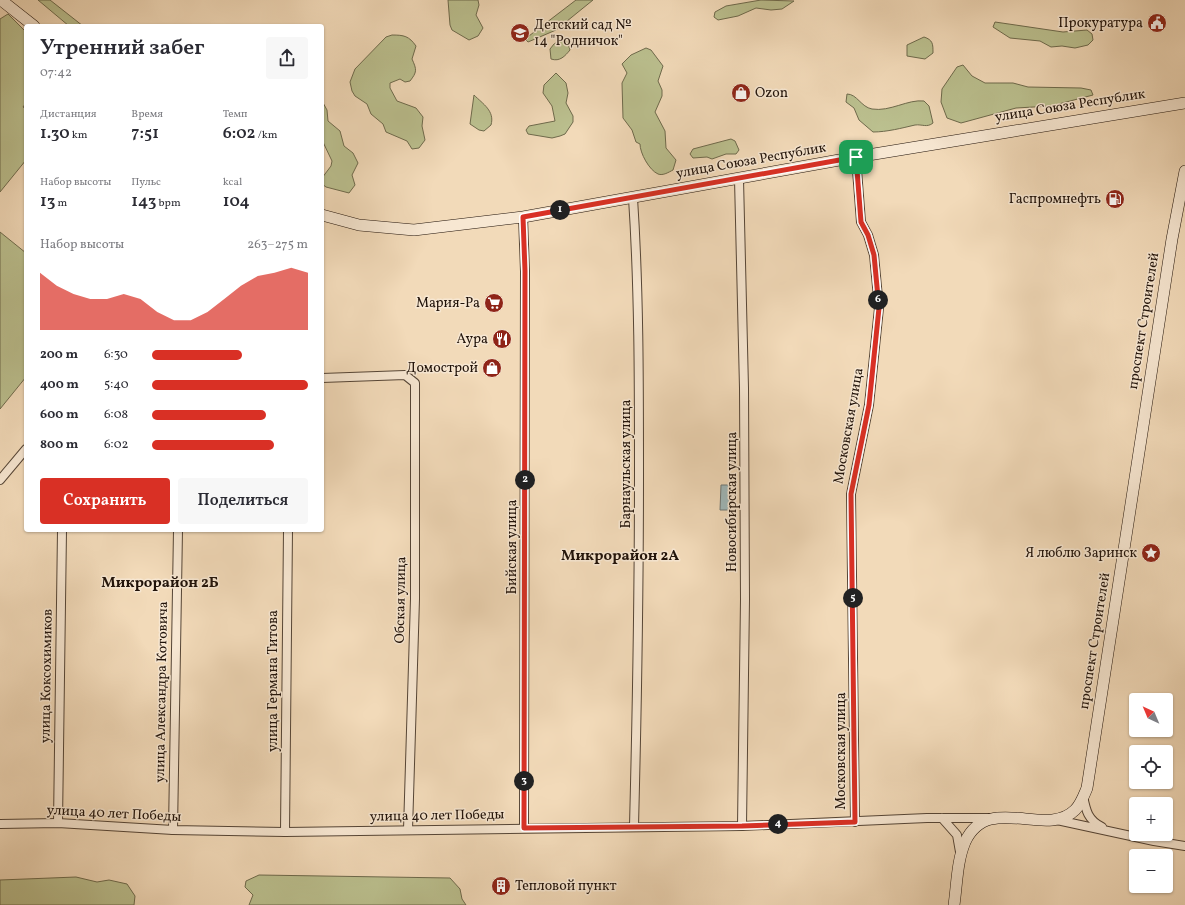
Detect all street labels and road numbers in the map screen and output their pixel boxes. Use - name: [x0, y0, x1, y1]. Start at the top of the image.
- street label: улица Союза Республик: [993, 85, 1147, 127]
- street label: улица Союза Республик: [674, 138, 828, 184]
- street label: проспект Строителей: [1124, 251, 1164, 391]
- street label: Московская улица: [829, 366, 869, 486]
- street label: Барнаульская улица: [617, 400, 636, 528]
- street label: Новосибирская улица: [723, 432, 742, 572]
- street label: Бийская улица: [503, 499, 522, 595]
- street label: Обская улица: [391, 556, 411, 644]
- street label: проспект Строителей: [1075, 571, 1115, 711]
- street label: улица Александра Котовича: [151, 601, 173, 783]
- street label: улица Коксохимиков: [36, 609, 58, 743]
- street label: улица Германа Титова: [264, 610, 283, 752]
- street label: Московская улица: [832, 692, 851, 810]
- street label: улица 40 лет Победы: [46, 801, 182, 827]
- street label: улица 40 лет Победы: [369, 805, 505, 827]

